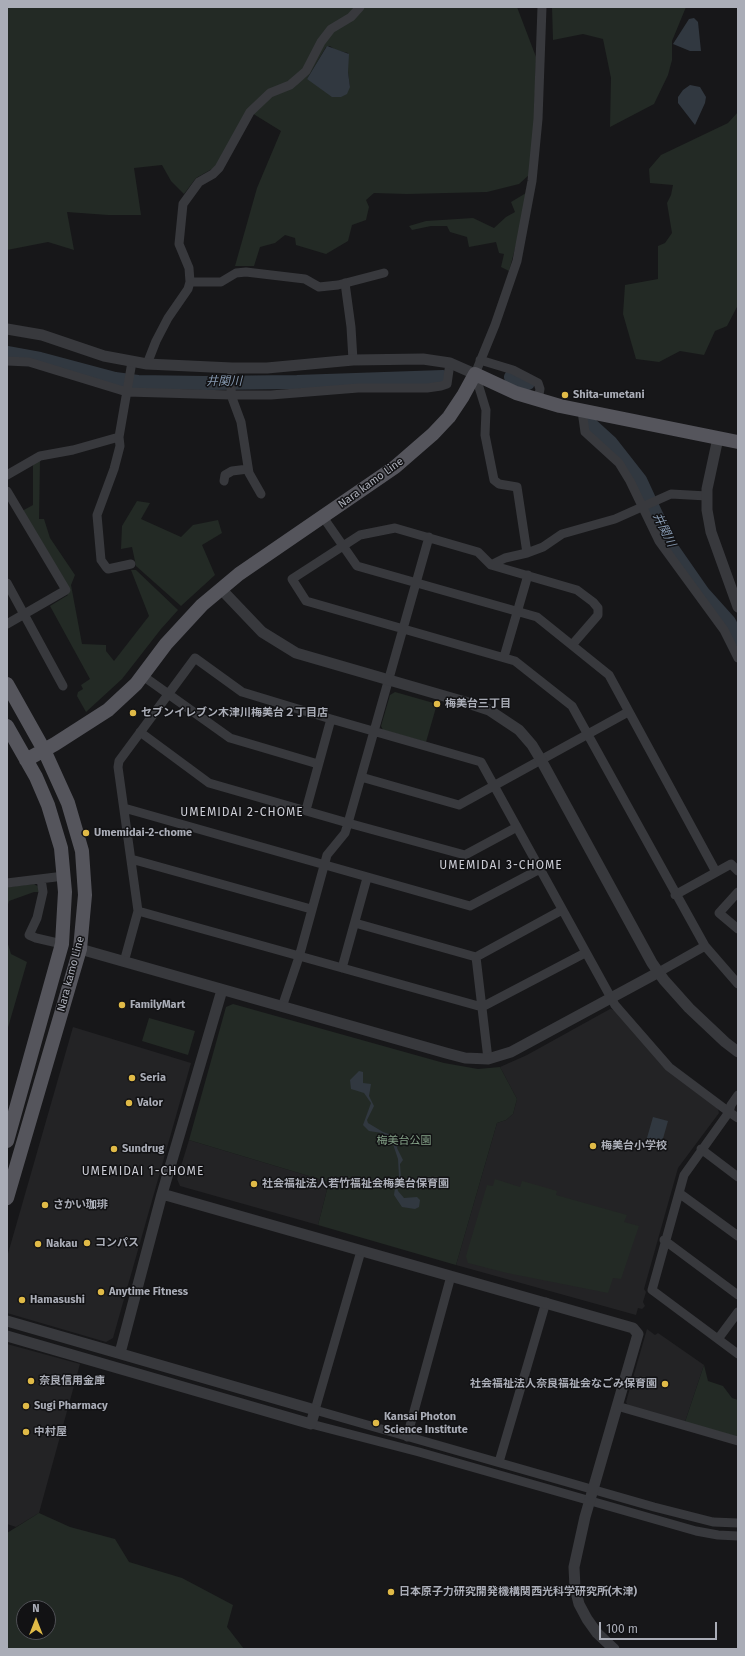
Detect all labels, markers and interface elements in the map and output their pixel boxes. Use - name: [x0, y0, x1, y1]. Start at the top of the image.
- water label: 井関川: [206, 375, 242, 389]
- place label: Shita-umetani: [573, 388, 645, 402]
- marker: Shita-umetani: [560, 390, 570, 400]
- street label: Nara kamo Line: [336, 455, 406, 511]
- water label: 井関川: [650, 511, 678, 549]
- place label: 梅美台三丁目: [445, 697, 511, 711]
- marker: 梅美台三丁目: [432, 699, 442, 709]
- place label: セブンイレブン木津川梅美台２丁目店: [141, 706, 328, 720]
- marker: セブンイレブン木津川梅美台２丁目店: [128, 708, 138, 718]
- district label: UMEMIDAI 2-CHOME: [180, 806, 304, 820]
- place label: Umemidai-2-chome: [94, 826, 192, 840]
- marker: Umemidai-2-chome: [81, 828, 91, 838]
- district label: UMEMIDAI 3-CHOME: [439, 859, 563, 873]
- street label: Nara kamo Line: [55, 935, 87, 1013]
- place label: FamilyMart: [130, 998, 185, 1012]
- marker: FamilyMart: [117, 1000, 127, 1010]
- place label: Seria: [140, 1071, 166, 1085]
- marker: Seria: [127, 1073, 137, 1083]
- place label: Valor: [137, 1096, 163, 1110]
- marker: Valor: [124, 1098, 134, 1108]
- park label: 梅美台公園: [377, 1134, 431, 1148]
- place label: 梅美台小学校: [601, 1139, 667, 1153]
- marker: 梅美台小学校: [588, 1141, 598, 1151]
- place label: Sundrug: [122, 1142, 164, 1156]
- marker: Sundrug: [109, 1144, 119, 1154]
- district label: UMEMIDAI 1-CHOME: [82, 1165, 204, 1179]
- place label: 社会福祉法人若竹福祉会梅美台保育園: [262, 1177, 449, 1191]
- marker: 社会福祉法人若竹福祉会梅美台保育園: [249, 1179, 259, 1189]
- place label: さかい珈琲: [53, 1198, 108, 1212]
- marker: さかい珈琲: [40, 1200, 50, 1210]
- place label: コンパス: [95, 1236, 139, 1250]
- place label: Nakau: [46, 1237, 78, 1251]
- marker: コンパス: [82, 1238, 92, 1248]
- marker: Nakau: [33, 1239, 43, 1249]
- place label: Anytime Fitness: [109, 1285, 188, 1299]
- marker: Anytime Fitness: [96, 1287, 106, 1297]
- place label: Hamasushi: [30, 1293, 85, 1307]
- marker: Hamasushi: [17, 1295, 27, 1305]
- place label: 奈良信用金庫: [39, 1374, 105, 1388]
- marker: 奈良信用金庫: [26, 1376, 36, 1386]
- place label: 社会福祉法人奈良福祉会なごみ保育園: [470, 1377, 657, 1391]
- marker: 社会福祉法人奈良福祉会なごみ保育園: [660, 1379, 670, 1389]
- place label: Sugi Pharmacy: [34, 1399, 108, 1413]
- marker: Sugi Pharmacy: [21, 1401, 31, 1411]
- place label: Kansai Photon Science Institute: [384, 1410, 468, 1436]
- marker: Kansai Photon Science Institute: [371, 1418, 381, 1428]
- place label: 中村屋: [34, 1425, 67, 1439]
- marker: 中村屋: [21, 1427, 31, 1437]
- place label: 日本原子力研究開発機構関西光科学研究所(木津): [399, 1585, 637, 1599]
- marker: 日本原子力研究開発機構関西光科学研究所(木津): [386, 1587, 396, 1597]
- north arrow: [16, 1600, 56, 1640]
- text: N: [32, 1602, 40, 1615]
- scale bar: [601, 1614, 719, 1640]
- text: 100 m: [606, 1622, 638, 1636]

